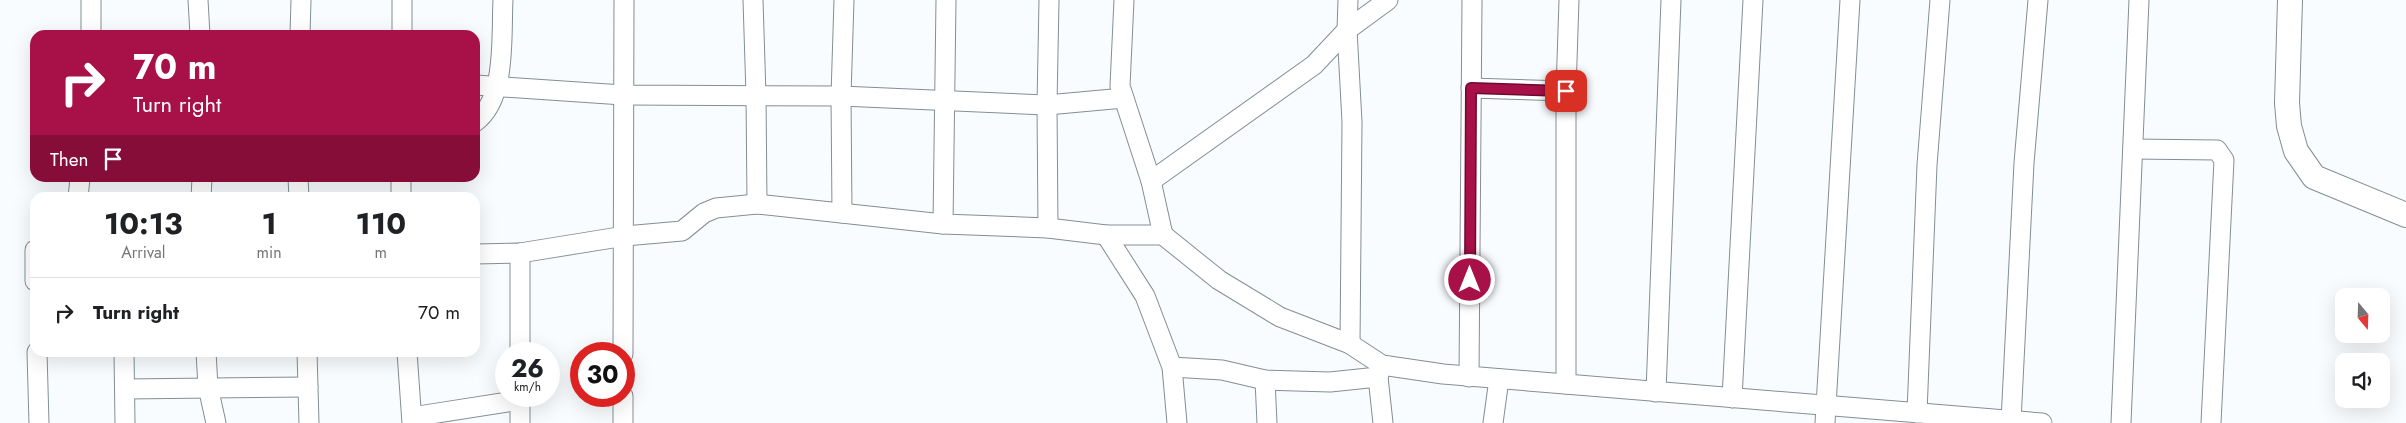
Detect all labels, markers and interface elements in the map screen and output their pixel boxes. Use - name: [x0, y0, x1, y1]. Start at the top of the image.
- text: 70 m: [133, 42, 216, 92]
- icon: right: [50, 50, 115, 115]
- pin: [1545, 70, 1587, 112]
- icon: arrive: [1552, 77, 1580, 105]
- text: Turn right: [133, 88, 221, 120]
- icon: arrive: [99, 145, 127, 173]
- text: Then: [50, 146, 89, 173]
- text: 10:13: [104, 202, 183, 245]
- text: 1: [261, 202, 277, 245]
- text: 110: [356, 202, 406, 245]
- text: Arrival: [121, 241, 165, 264]
- text: min: [257, 241, 282, 264]
- text: m: [375, 241, 387, 264]
- position arrow: [1443, 253, 1495, 305]
- north arrow: [2335, 288, 2390, 342]
- map controls: [2335, 288, 2390, 408]
- icon: right: [50, 299, 78, 327]
- text: Turn right: [93, 299, 179, 326]
- text: 70 m: [418, 299, 460, 326]
- speed limit sign: 30: [570, 342, 635, 407]
- text: 26: [511, 350, 544, 386]
- button: sound: [2335, 353, 2390, 408]
- text: km/h: [514, 378, 541, 396]

